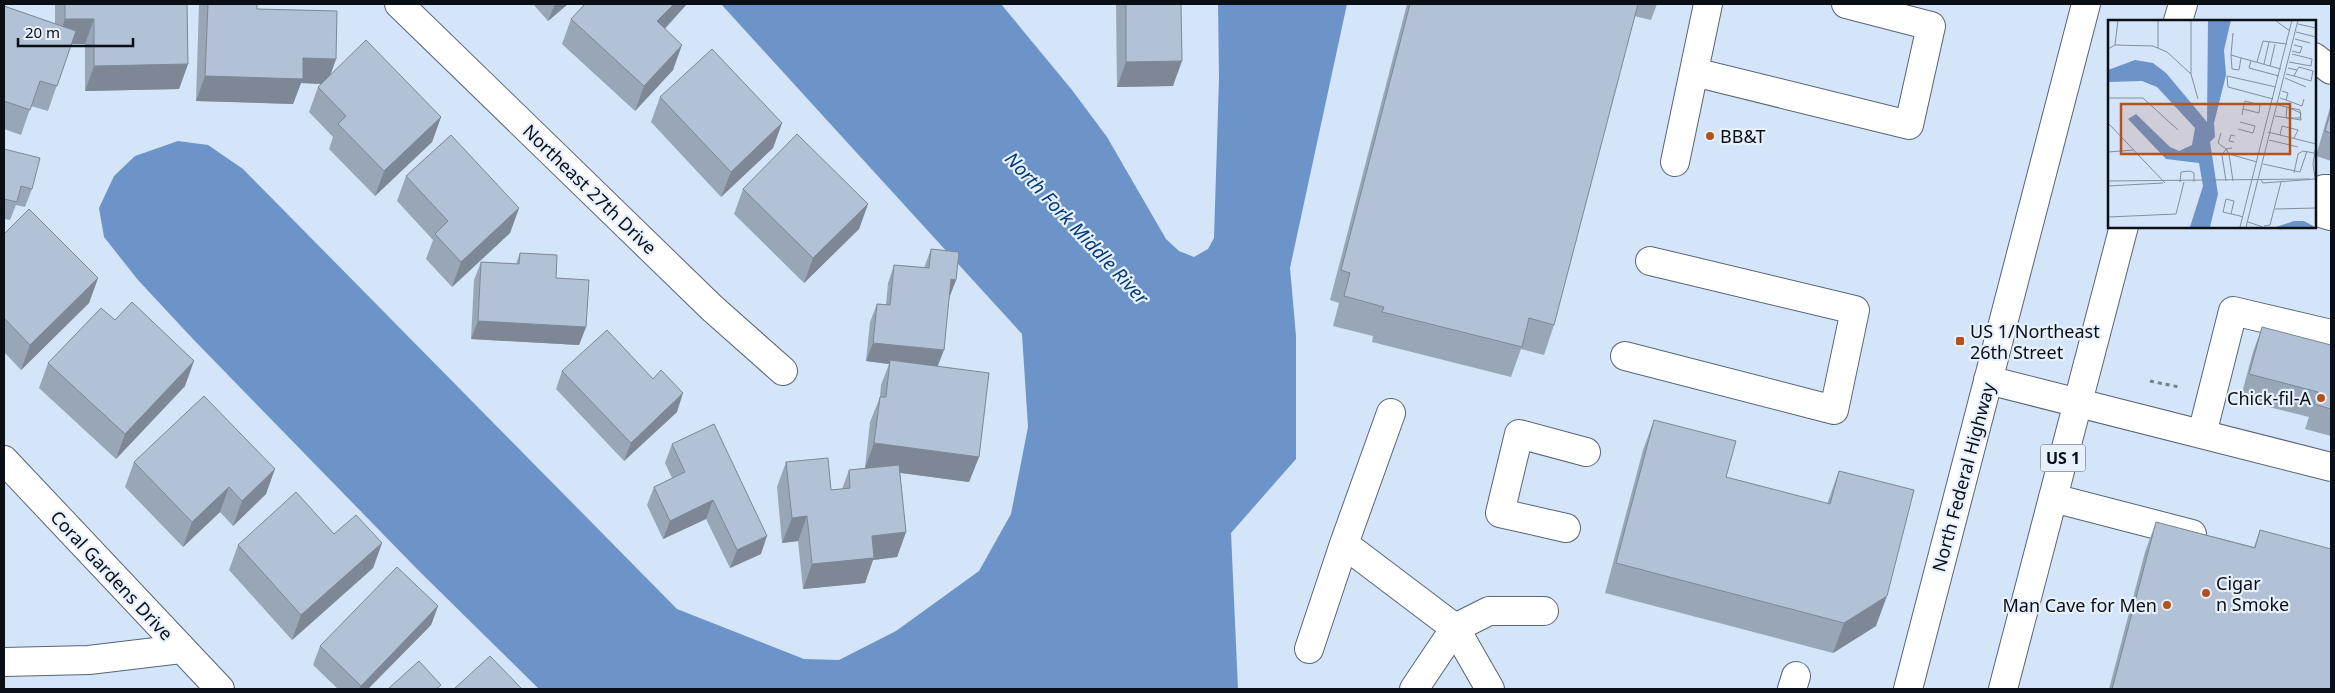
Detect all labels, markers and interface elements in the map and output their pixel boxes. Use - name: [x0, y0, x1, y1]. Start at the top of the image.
- scale bar: [18, 15, 132, 47]
- inset map: [2108, 20, 2315, 228]
- text: 20 m: [25, 22, 60, 42]
- street label: Northeast 27th Drive: [518, 119, 662, 259]
- place label: BB&T: [1720, 124, 1766, 148]
- marker: BB&T: [1704, 130, 1716, 142]
- water label: North Fork Middle River: [999, 146, 1156, 311]
- place label: US 1/Northeast 26th Street: [1970, 319, 2100, 364]
- marker: US 1/Northeast 26th Street: [1954, 335, 1966, 347]
- street label: North Federal Highway: [1926, 379, 2000, 574]
- place label: Chick-fil-A: [2227, 386, 2311, 410]
- marker: Chick-fil-A: [2315, 392, 2327, 404]
- road number: US 1: [2040, 444, 2086, 472]
- street label: Coral Gardens Drive: [46, 505, 178, 645]
- place label: Cigar n Smoke: [2216, 571, 2289, 616]
- marker: Cigar n Smoke: [2200, 587, 2212, 599]
- place label: Man Cave for Men: [2003, 593, 2157, 617]
- marker: Man Cave for Men: [2161, 599, 2173, 611]

